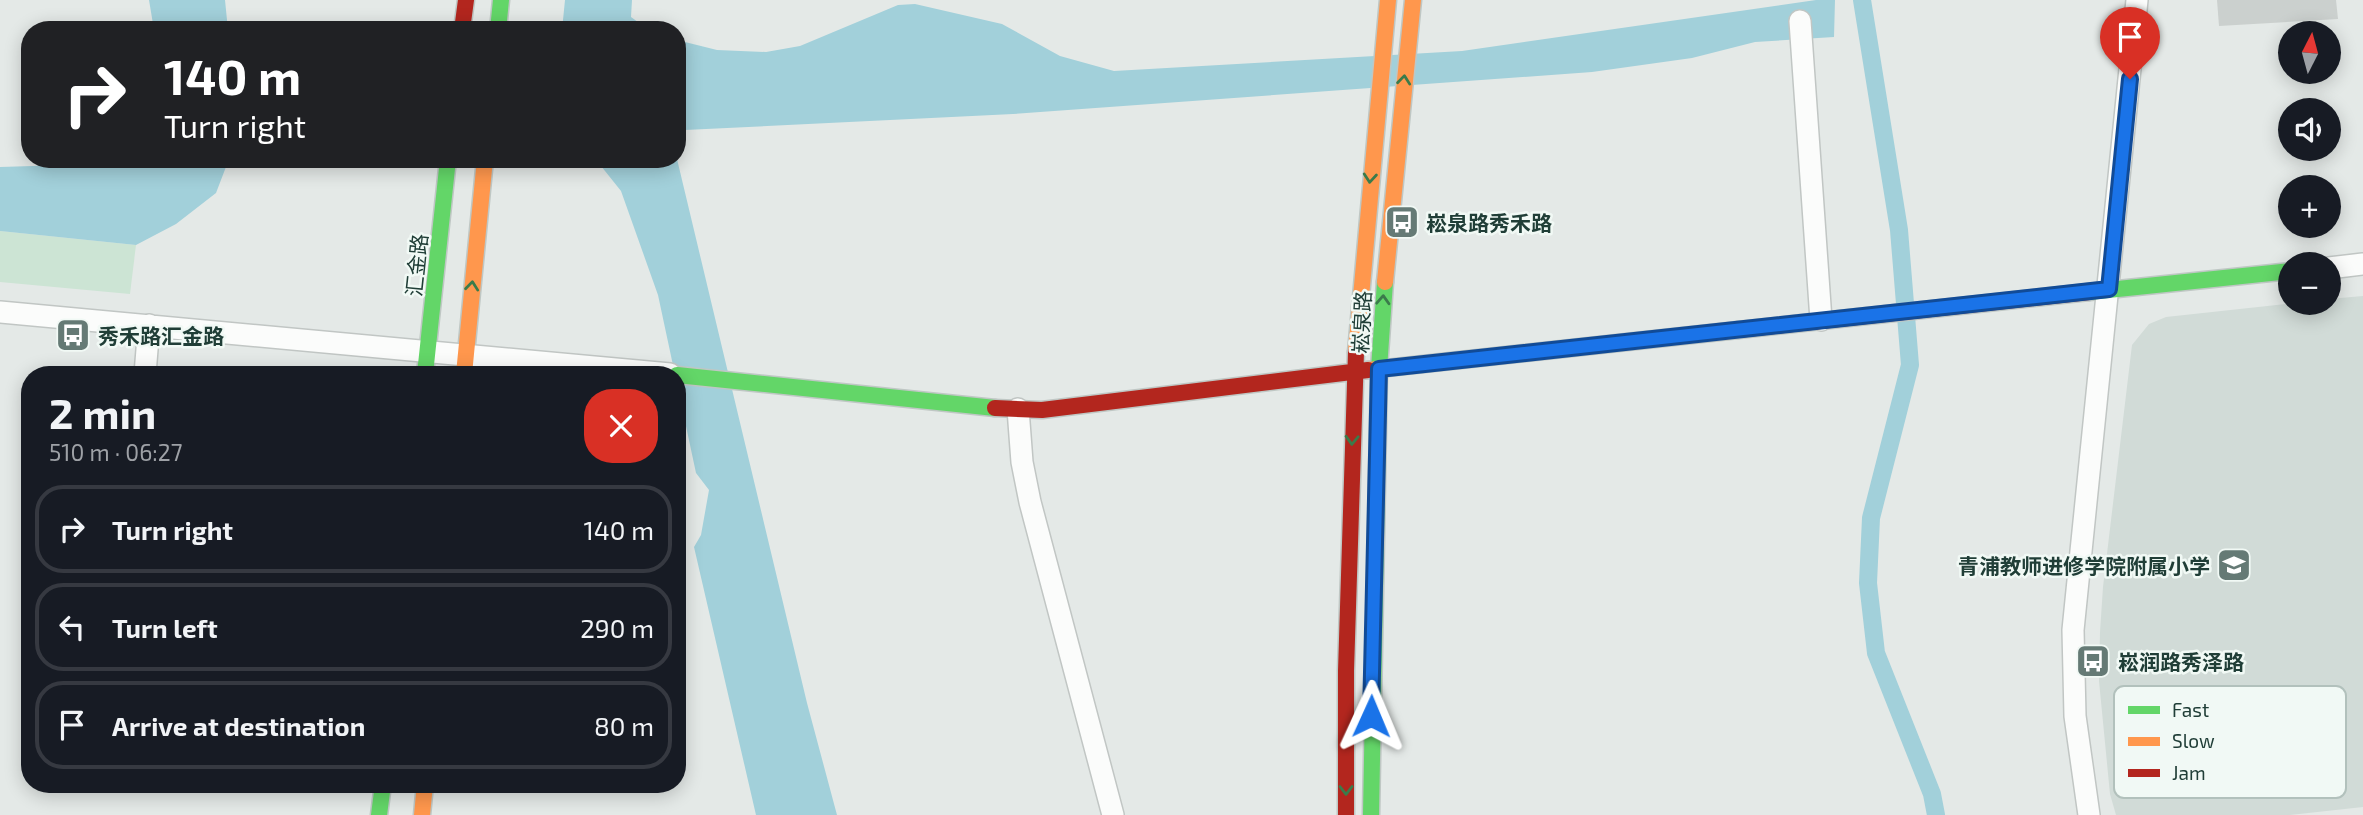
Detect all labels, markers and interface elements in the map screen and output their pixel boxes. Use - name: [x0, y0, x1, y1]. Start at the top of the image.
- pin: [2100, 7, 2160, 79]
- icon: arrive: [2111, 18, 2149, 56]
- north arrow: [2278, 21, 2342, 84]
- map controls: [2278, 21, 2341, 315]
- text: 140 m: [164, 46, 301, 105]
- icon: right: [49, 49, 140, 140]
- one-way arrow: [1396, 74, 1411, 85]
- button: sound: [2278, 98, 2341, 161]
- text: Turn right: [164, 106, 306, 144]
- one-way arrow: [1363, 172, 1378, 183]
- button: +: [2278, 175, 2341, 238]
- bus stop icon: 崧泉路秀禾路: [1383, 203, 1421, 241]
- place label: 崧泉路秀禾路: [1426, 210, 1552, 235]
- street label: 汇金路: [400, 232, 432, 298]
- button: −: [2278, 252, 2341, 315]
- one-way arrow: [465, 280, 480, 292]
- street label: 崧泉路: [1347, 290, 1375, 354]
- one-way arrow: [1375, 295, 1390, 306]
- bus stop icon: 秀禾路汇金路: [54, 316, 92, 354]
- place label: 秀禾路汇金路: [98, 323, 224, 348]
- text: 2 min: [49, 387, 156, 437]
- button: close: [584, 389, 658, 463]
- one-way arrow: [1345, 434, 1360, 445]
- text: 510 m · 06:27: [49, 438, 182, 466]
- icon: right: [53, 510, 91, 548]
- text: Turn right: [112, 514, 233, 545]
- text: 140 m: [583, 514, 654, 545]
- school or university icon: 青浦教师进修学院附属小学: [2215, 546, 2253, 584]
- place label: 青浦教师进修学院附属小学: [1958, 553, 2210, 578]
- icon: left: [53, 608, 91, 646]
- text: Turn left: [112, 612, 218, 643]
- text: 290 m: [580, 612, 654, 643]
- bus stop icon: 崧润路秀泽路: [2074, 642, 2112, 680]
- place label: 崧润路秀泽路: [2118, 649, 2244, 674]
- position arrow: [1334, 679, 1408, 753]
- legend: [2114, 686, 2346, 798]
- text: Fast: [2172, 698, 2209, 721]
- icon: arrive: [53, 706, 91, 744]
- text: Arrive at destination: [112, 710, 365, 741]
- text: 80 m: [594, 710, 654, 741]
- text: Slow: [2172, 729, 2215, 752]
- text: Jam: [2172, 761, 2206, 784]
- one-way arrow: [1338, 786, 1354, 796]

